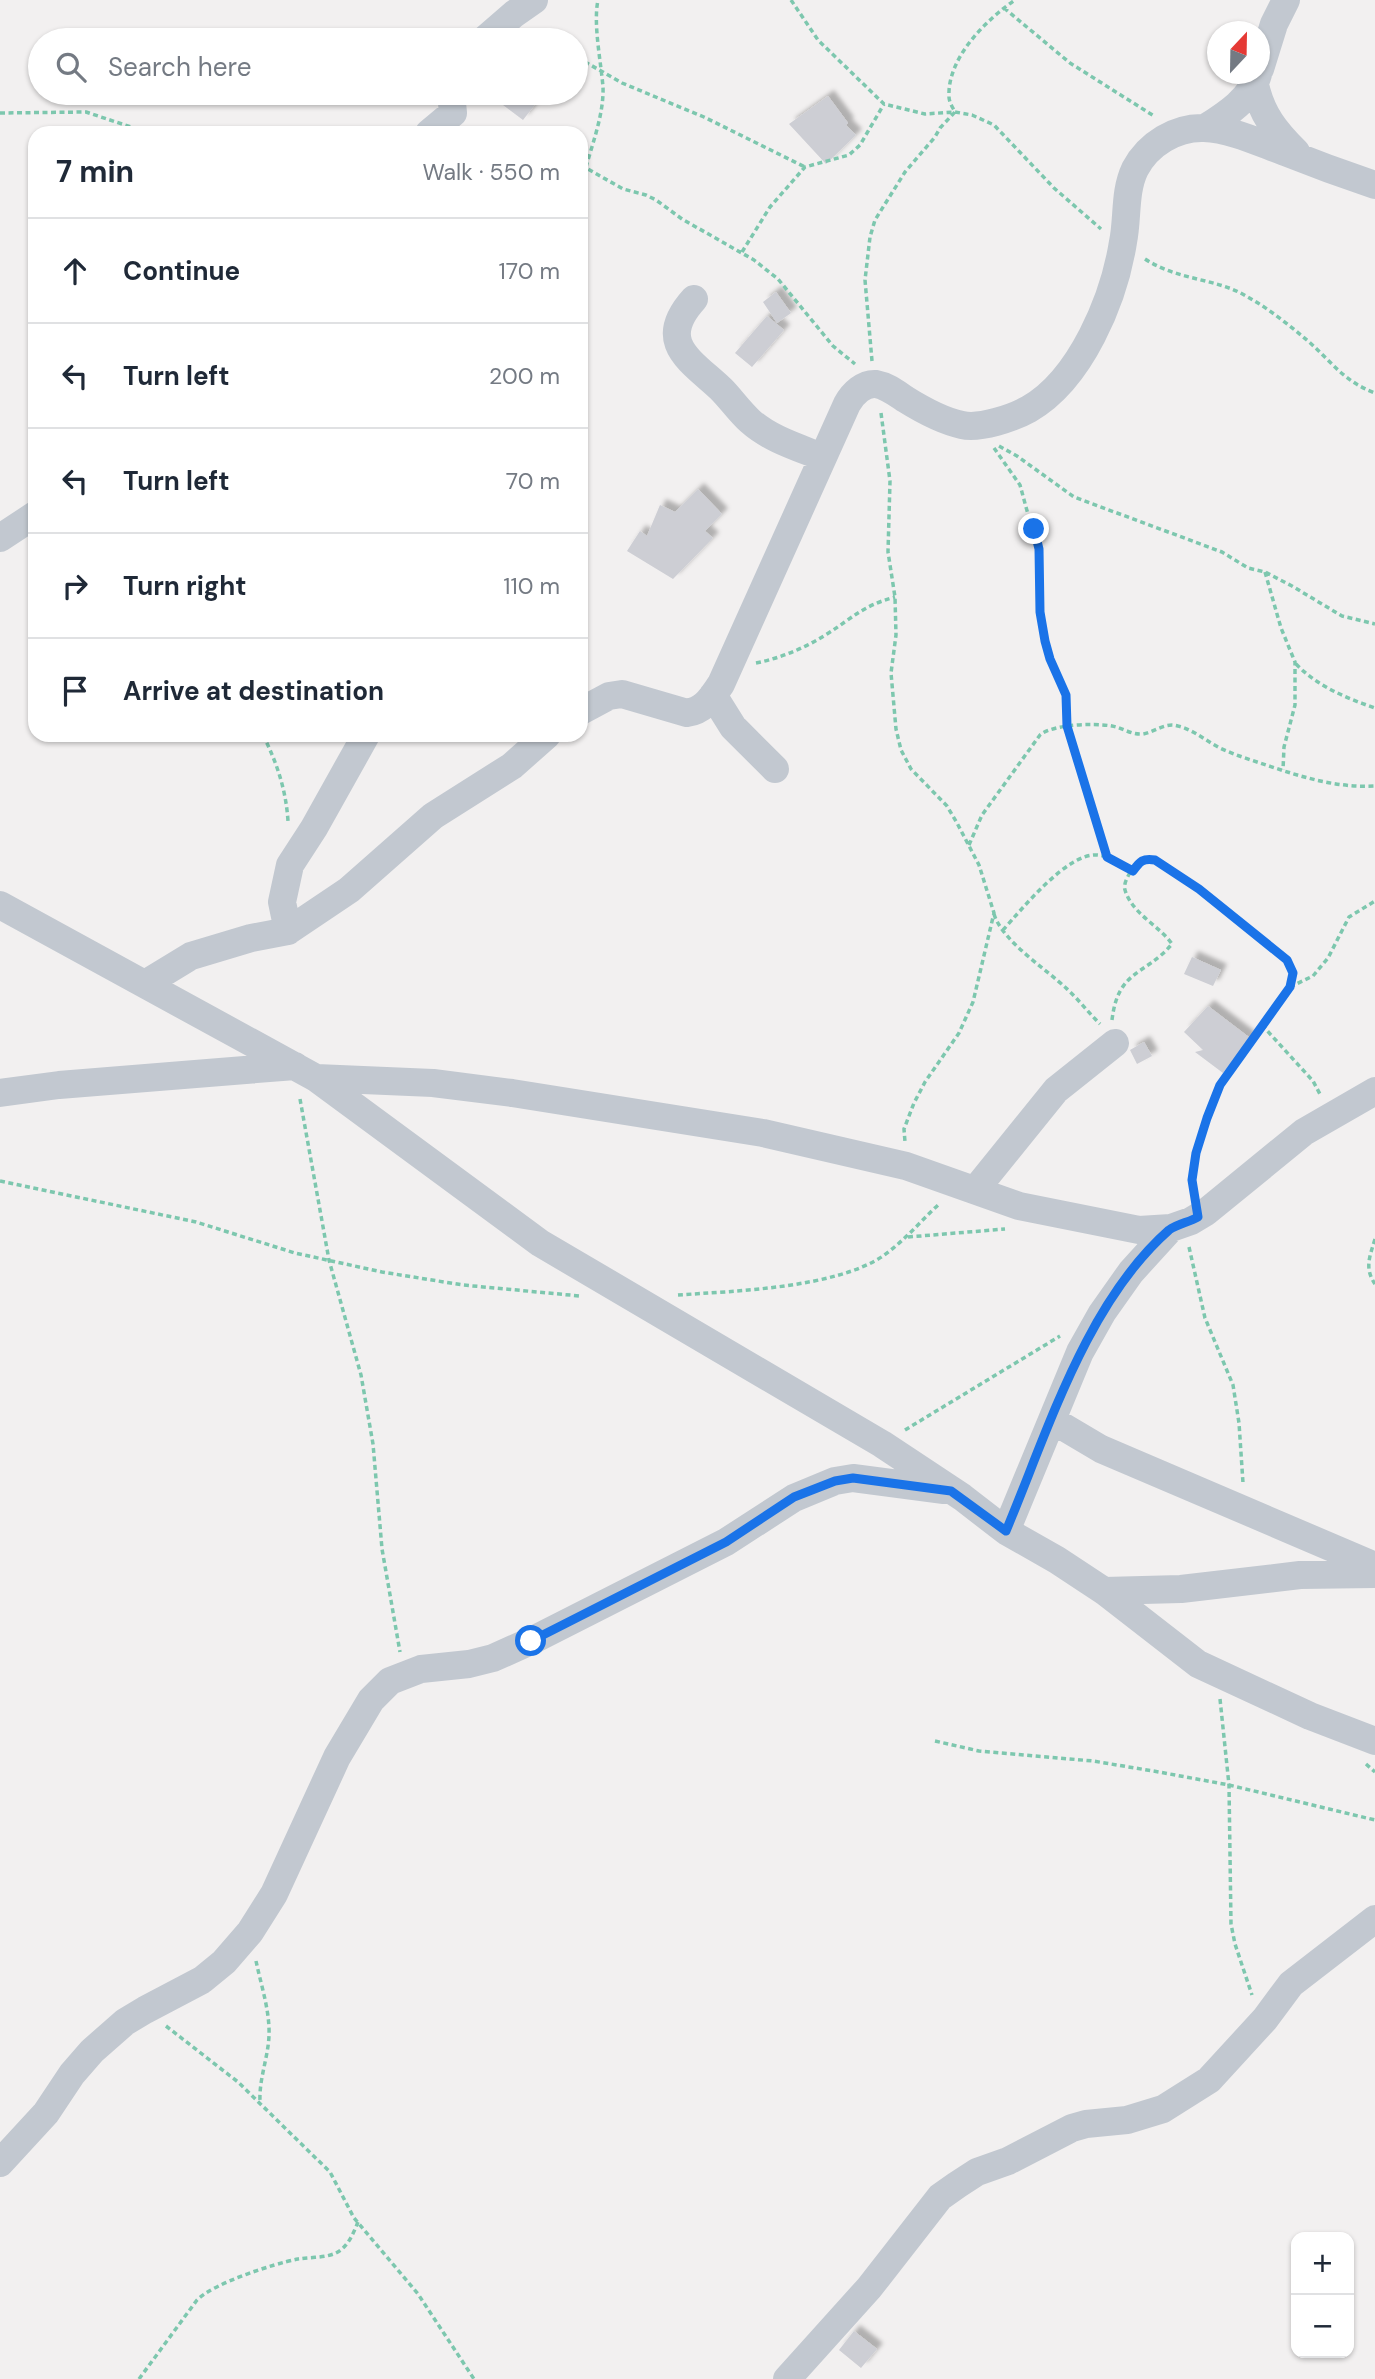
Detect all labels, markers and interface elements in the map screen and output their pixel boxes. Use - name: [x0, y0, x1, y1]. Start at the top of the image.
- north arrow: [1207, 21, 1270, 84]
- search box: [28, 28, 588, 105]
- icon: search: [52, 48, 90, 86]
- text: Search here: [108, 50, 251, 84]
- text: 7 min: [56, 152, 134, 191]
- text: Walk · 550 m: [422, 157, 560, 187]
- icon: ahead: [56, 252, 94, 290]
- text: Continue: [123, 254, 240, 288]
- text: 170 m: [499, 256, 560, 286]
- icon: left: [56, 357, 94, 395]
- text: Turn left: [123, 359, 230, 393]
- text: 200 m: [489, 361, 560, 391]
- icon: left: [56, 462, 94, 500]
- text: Turn left: [123, 464, 230, 498]
- text: 70 m: [506, 466, 560, 496]
- route end: [1018, 513, 1049, 544]
- icon: right: [56, 567, 94, 605]
- text: Turn right: [123, 569, 247, 603]
- text: 110 m: [503, 571, 560, 601]
- icon: arrive: [56, 672, 94, 710]
- text: Arrive at destination: [123, 674, 384, 708]
- route start: [515, 1625, 546, 1656]
- map controls: [1291, 2232, 1354, 2358]
- button: +: [1291, 2232, 1354, 2295]
- button: −: [1291, 2295, 1354, 2358]

